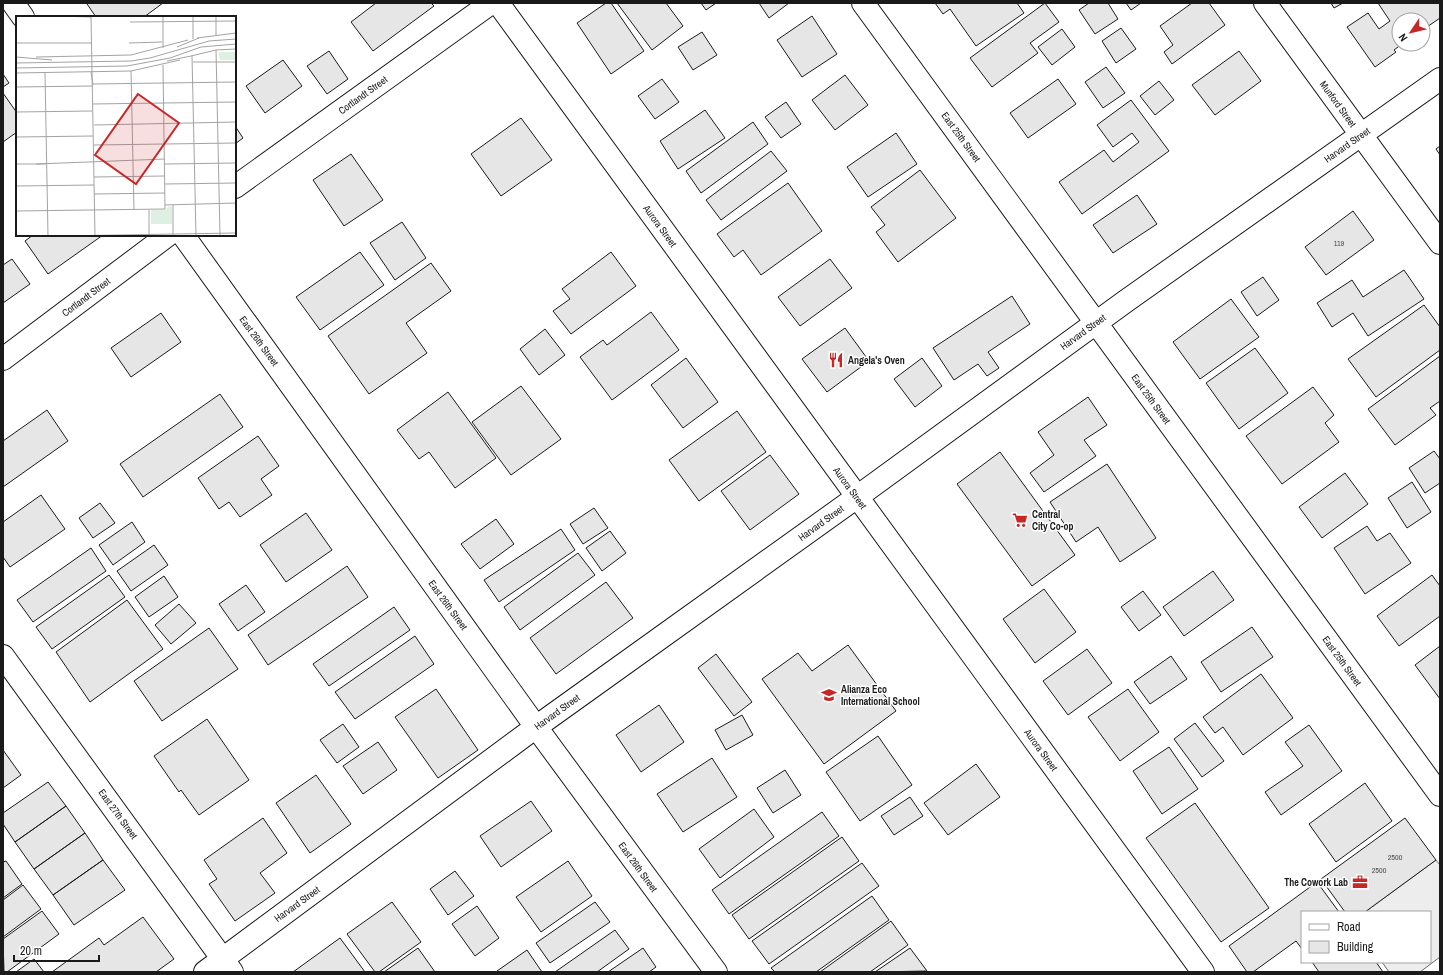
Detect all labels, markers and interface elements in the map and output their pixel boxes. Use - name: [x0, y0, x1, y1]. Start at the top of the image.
- north arrow: [1391, 12, 1431, 52]
- inset map: [16, 16, 236, 236]
- text: N: [1395, 31, 1410, 44]
- street label: Cortlandt Street: [336, 72, 391, 117]
- street label: Munford Street: [1317, 78, 1360, 130]
- street label: East 25th Street: [938, 109, 984, 165]
- street label: Harvard Street: [1321, 124, 1373, 166]
- street label: Aurora Street: [640, 202, 680, 250]
- house number: 119: [1334, 238, 1345, 248]
- street label: Cortlandt Street: [59, 274, 113, 319]
- street label: Harvard Street: [1058, 311, 1109, 353]
- street label: East 26th Street: [236, 313, 282, 369]
- restaurant icon: Angela's Oven: [827, 351, 845, 369]
- place label: Angela's Oven: [848, 354, 905, 367]
- street label: East 25th Street: [1128, 371, 1174, 427]
- street label: Aurora Street: [830, 464, 870, 512]
- street label: Harvard Street: [796, 502, 847, 544]
- place label: Central City Co-op: [1032, 508, 1073, 533]
- supermarket icon: Central City Co-op: [1011, 511, 1029, 529]
- street label: East 26th Street: [425, 577, 471, 633]
- street label: East 25th Street: [1319, 633, 1365, 689]
- place label: Alianza Eco International School: [841, 683, 920, 708]
- school or university icon: Alianza Eco International School: [820, 686, 838, 704]
- street label: Harvard Street: [532, 691, 583, 733]
- street label: Aurora Street: [1021, 726, 1061, 774]
- street label: East 27th Street: [95, 786, 141, 842]
- street label: East 26th Street: [615, 839, 661, 895]
- house number: 2500: [1388, 852, 1403, 862]
- house number: 2500: [1372, 865, 1387, 875]
- office icon: The Cowork Lab: [1351, 873, 1369, 891]
- place label: The Cowork Lab: [1284, 876, 1348, 889]
- street label: Harvard Street: [272, 883, 323, 925]
- legend: [1301, 911, 1431, 963]
- text: Road: [1337, 919, 1361, 935]
- scale bar: [14, 937, 99, 963]
- text: Building: [1337, 939, 1374, 955]
- text: 20 m: [20, 943, 42, 959]

